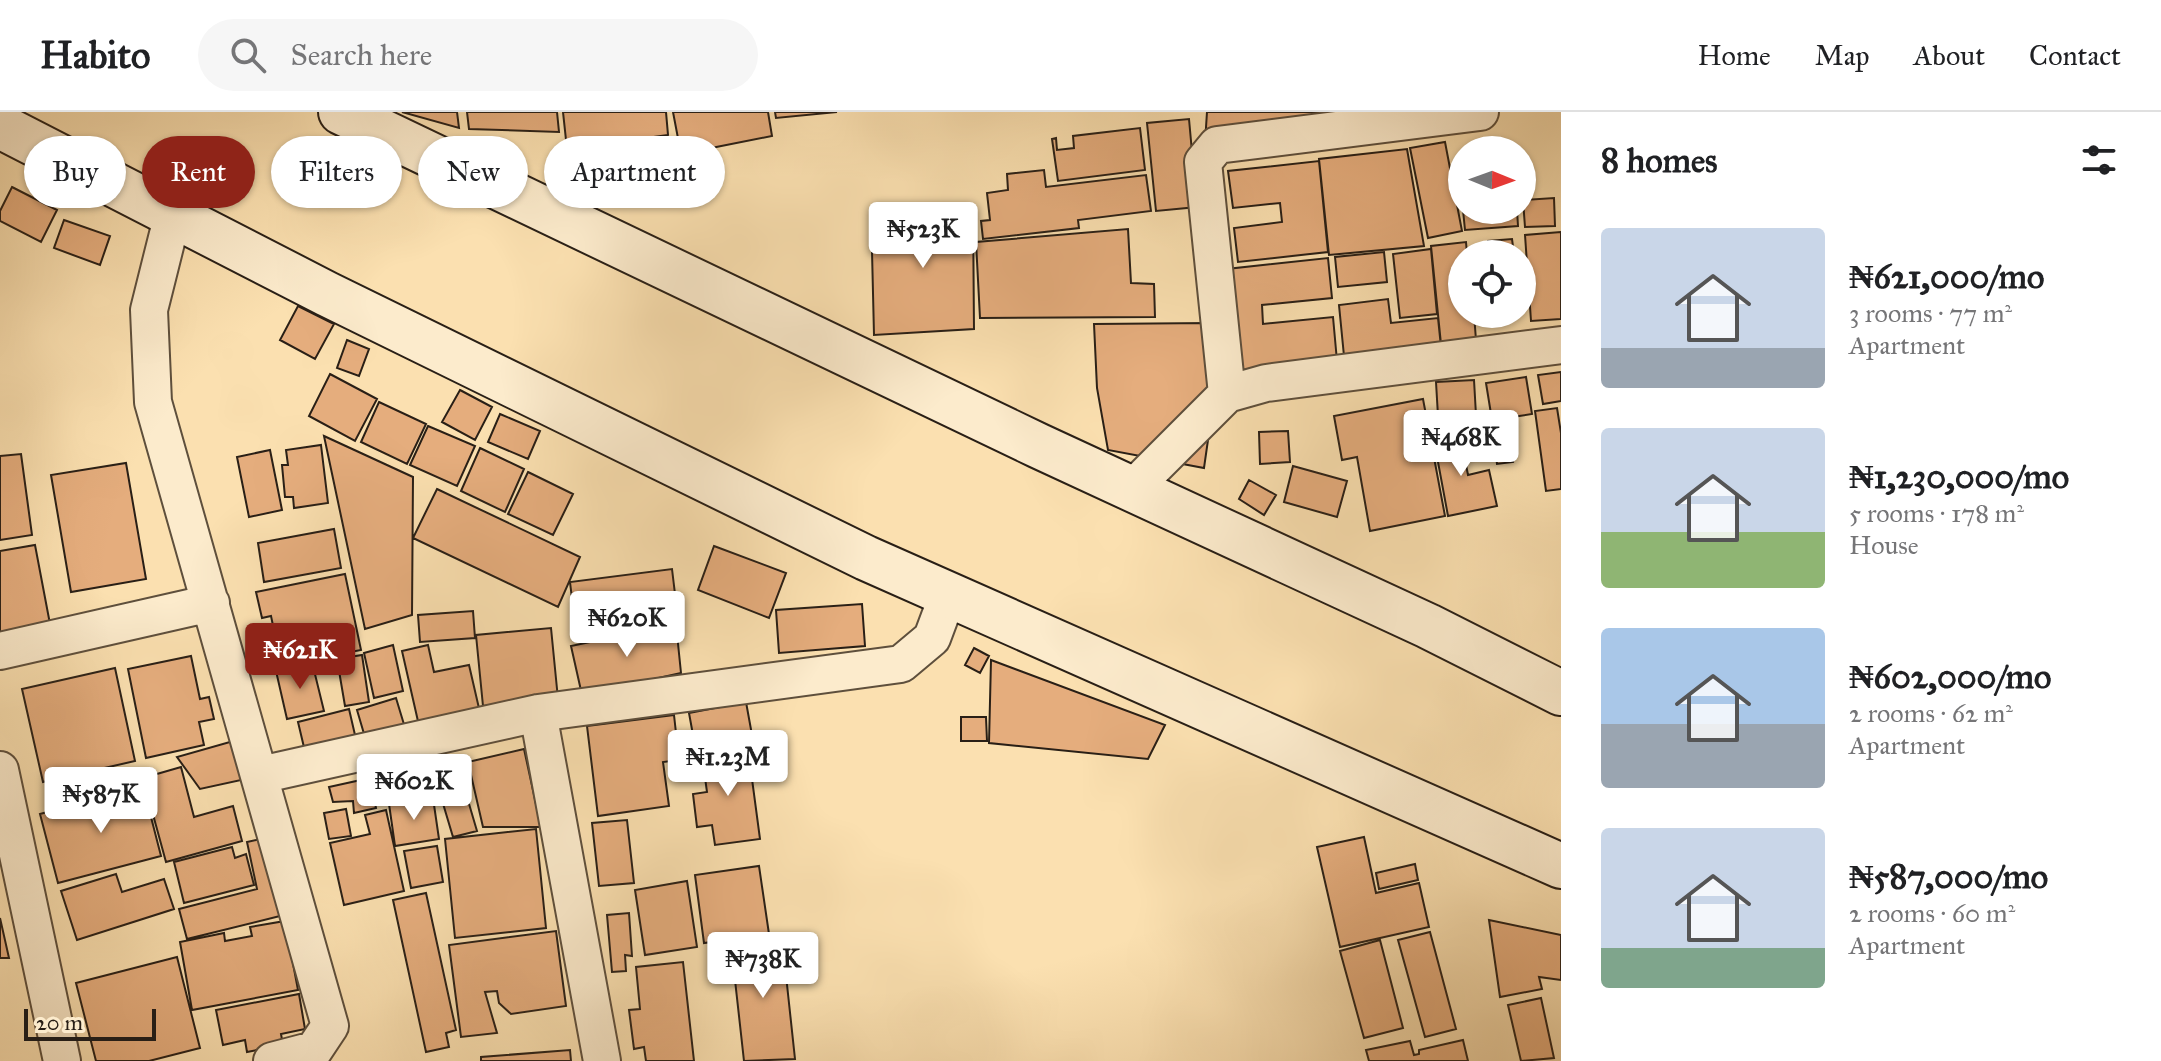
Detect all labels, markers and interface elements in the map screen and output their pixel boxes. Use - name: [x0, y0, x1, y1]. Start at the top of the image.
- search box: [198, 19, 758, 91]
- text: Habito: [40, 32, 150, 78]
- icon: search: [226, 33, 270, 77]
- text: Search here: [290, 37, 432, 73]
- text: Home: [1698, 38, 1771, 73]
- text: Map: [1815, 38, 1869, 73]
- text: About: [1913, 38, 1985, 73]
- text: Contact: [2029, 38, 2121, 73]
- chip: Buy: [24, 136, 126, 208]
- chip: Rent: [142, 136, 255, 208]
- chip: Filters: [271, 136, 402, 208]
- chip: New: [418, 136, 528, 208]
- chip: Apartment: [544, 136, 725, 208]
- north arrow: [1448, 136, 1536, 224]
- map controls: [1448, 136, 1536, 328]
- icon: filters: [2077, 138, 2121, 182]
- text: 8 homes: [1601, 140, 1717, 181]
- pin: ₦523K: [867, 202, 979, 270]
- text: ₦523K: [887, 212, 959, 244]
- button: locate: [1448, 240, 1536, 328]
- text: ₦621,000/mo: [1849, 256, 2044, 297]
- icon: home: [1665, 260, 1761, 356]
- text: 3 rooms · 77 m²: [1849, 297, 2012, 329]
- text: Apartment: [1849, 329, 1965, 361]
- pin: ₦468K: [1405, 410, 1517, 478]
- text: ₦468K: [1422, 420, 1500, 452]
- text: ₦1,230,000/mo: [1849, 456, 2069, 497]
- icon: home: [1665, 460, 1761, 556]
- text: 5 rooms · 178 m²: [1849, 497, 2024, 529]
- text: House: [1849, 529, 1919, 561]
- pin: ₦620K: [571, 591, 683, 659]
- text: ₦620K: [588, 601, 666, 633]
- pin: ₦621K: [244, 623, 356, 691]
- text: ₦621K: [263, 633, 337, 665]
- text: ₦602,000/mo: [1849, 656, 2051, 697]
- icon: home: [1665, 660, 1761, 756]
- text: 2 rooms · 62 m²: [1849, 697, 2013, 729]
- text: Apartment: [1849, 729, 1965, 761]
- pin: ₦1.23M: [663, 730, 793, 798]
- text: ₦1.23M: [686, 740, 770, 772]
- pin: ₦602K: [358, 754, 470, 822]
- text: ₦602K: [375, 764, 453, 796]
- pin: ₦587K: [45, 767, 157, 835]
- text: ₦587K: [62, 777, 140, 809]
- text: ₦587,000/mo: [1849, 856, 2048, 897]
- icon: home: [1665, 860, 1761, 956]
- text: 2 rooms · 60 m²: [1849, 897, 2015, 929]
- text: Apartment: [1849, 929, 1965, 961]
- pin: ₦738K: [707, 932, 819, 1000]
- text: ₦738K: [725, 942, 801, 974]
- scale bar: [24, 1005, 156, 1041]
- text: 20 m: [36, 1009, 83, 1036]

